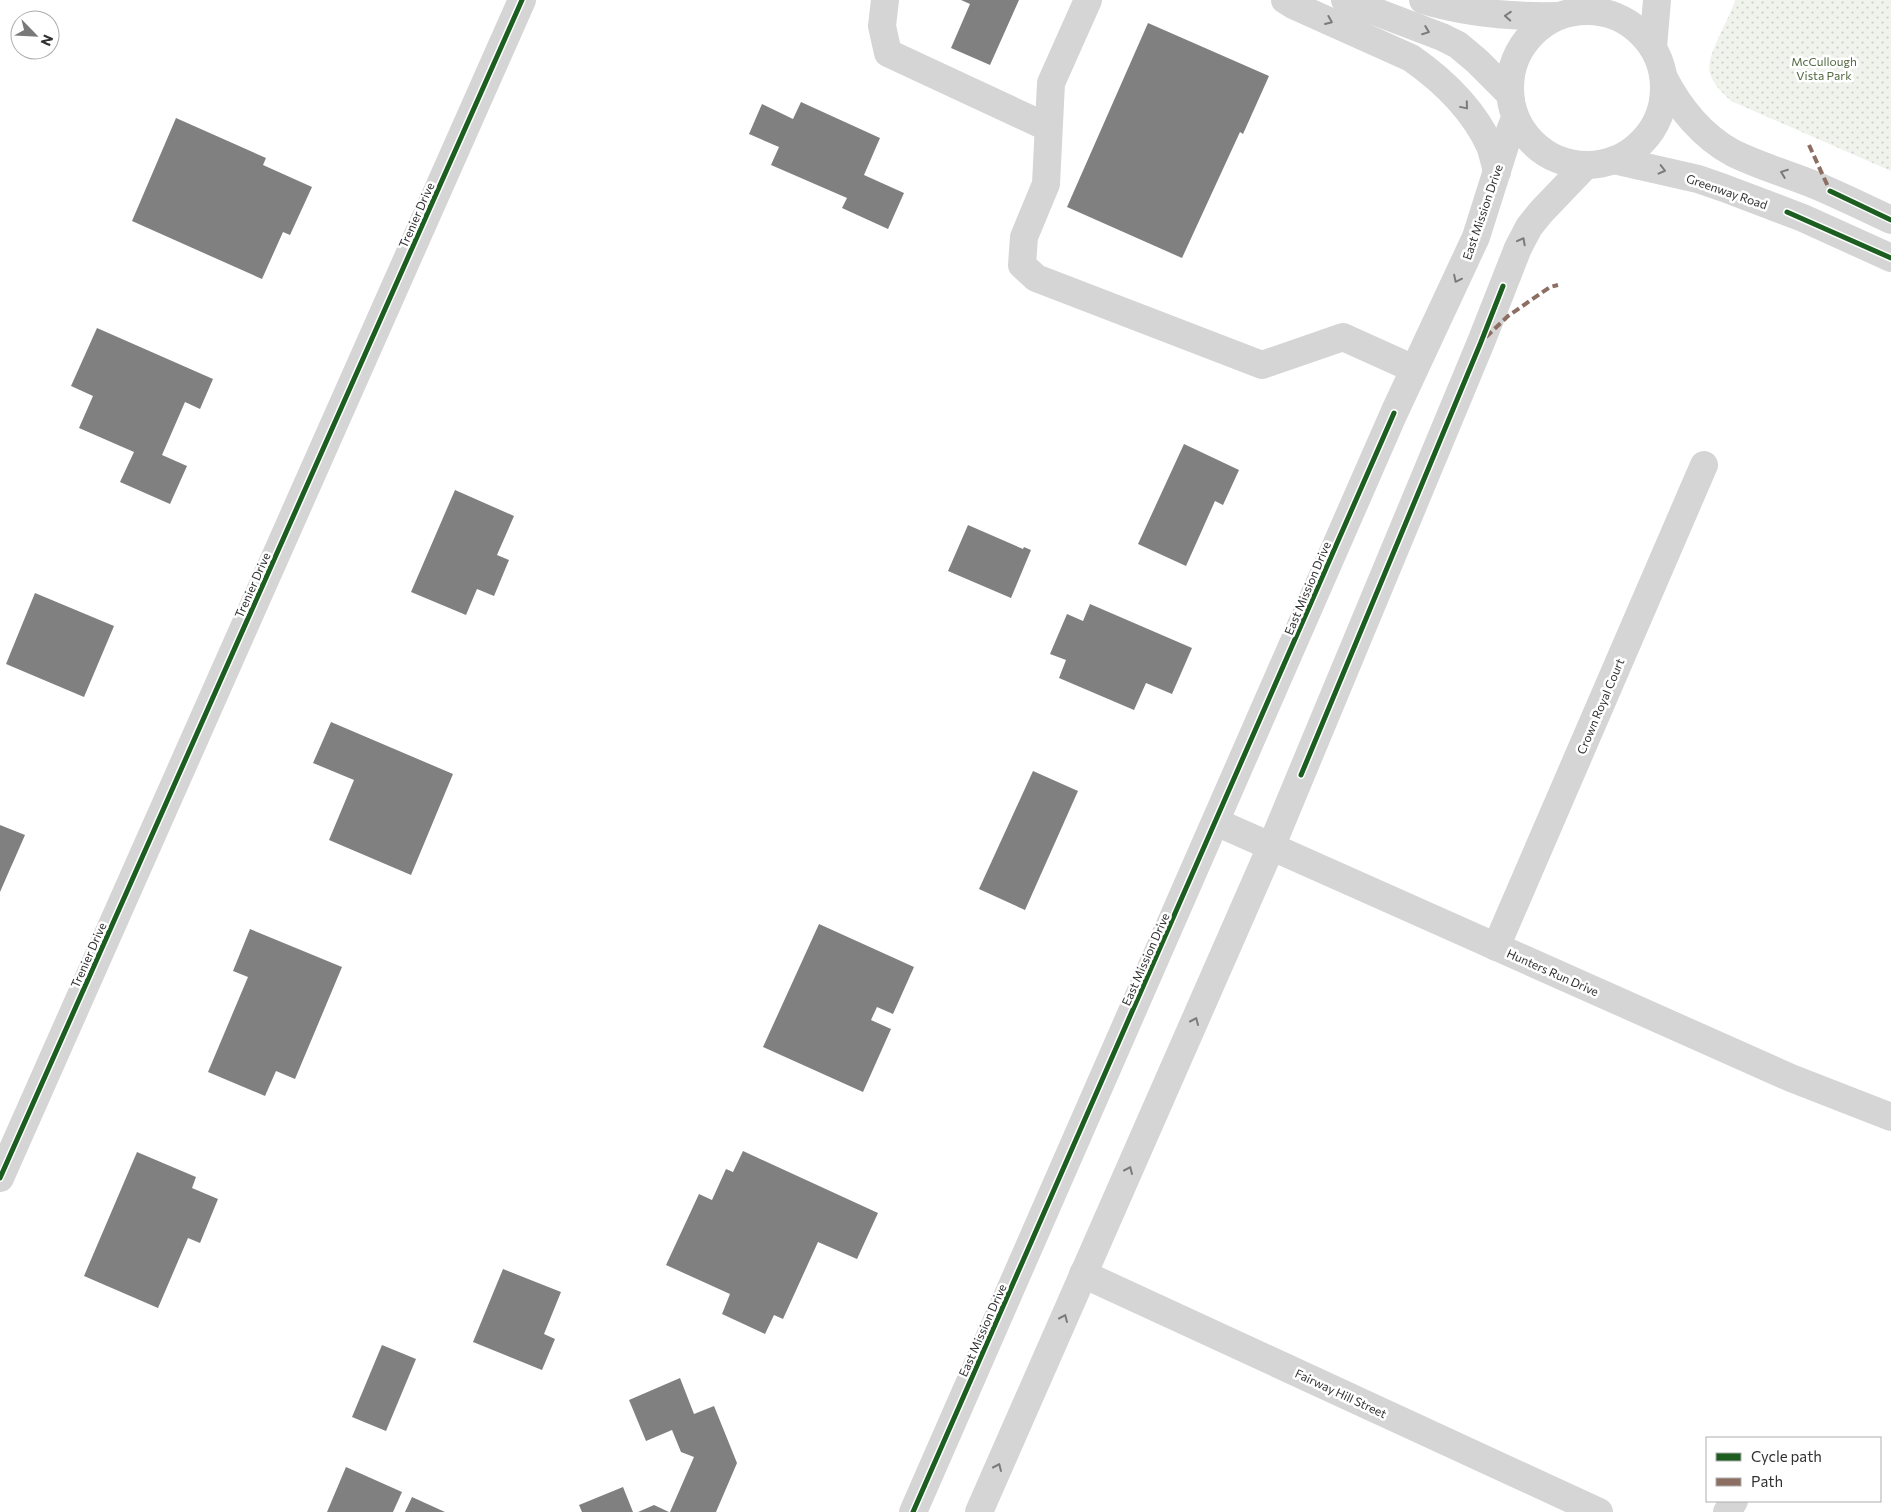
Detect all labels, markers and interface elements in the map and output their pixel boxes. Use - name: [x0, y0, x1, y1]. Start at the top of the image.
- north arrow: [10, 10, 60, 60]
- one-way arrow: [1504, 10, 1512, 21]
- one-way arrow: [1324, 15, 1333, 26]
- one-way arrow: [1421, 25, 1430, 35]
- text: N: [37, 32, 57, 49]
- park label: McCullough Vista Park: [1791, 54, 1857, 82]
- one-way arrow: [1459, 100, 1467, 109]
- street label: East Mission Drive: [1459, 162, 1505, 262]
- one-way arrow: [1657, 164, 1666, 175]
- one-way arrow: [1781, 169, 1789, 179]
- street label: Greenway Road: [1685, 171, 1769, 211]
- street label: Trenier Drive: [395, 180, 437, 250]
- one-way arrow: [1516, 238, 1526, 247]
- one-way arrow: [1453, 274, 1463, 283]
- street label: East Mission Drive: [1281, 539, 1333, 637]
- street label: Trenier Drive: [231, 550, 273, 620]
- street label: Crown Royal Court: [1573, 656, 1627, 756]
- street label: East Mission Drive: [1118, 910, 1172, 1008]
- street label: Trenier Drive: [67, 920, 109, 990]
- street label: Hunters Run Drive: [1505, 945, 1601, 999]
- one-way arrow: [1188, 1017, 1199, 1026]
- one-way arrow: [1123, 1166, 1133, 1175]
- street label: East Mission Drive: [955, 1281, 1009, 1379]
- one-way arrow: [1057, 1314, 1068, 1323]
- street label: Fairway Hill Street: [1293, 1366, 1389, 1420]
- legend: [1706, 1437, 1881, 1502]
- text: Cycle path: [1751, 1447, 1822, 1465]
- one-way arrow: [992, 1463, 1003, 1472]
- text: Path: [1751, 1472, 1783, 1490]

